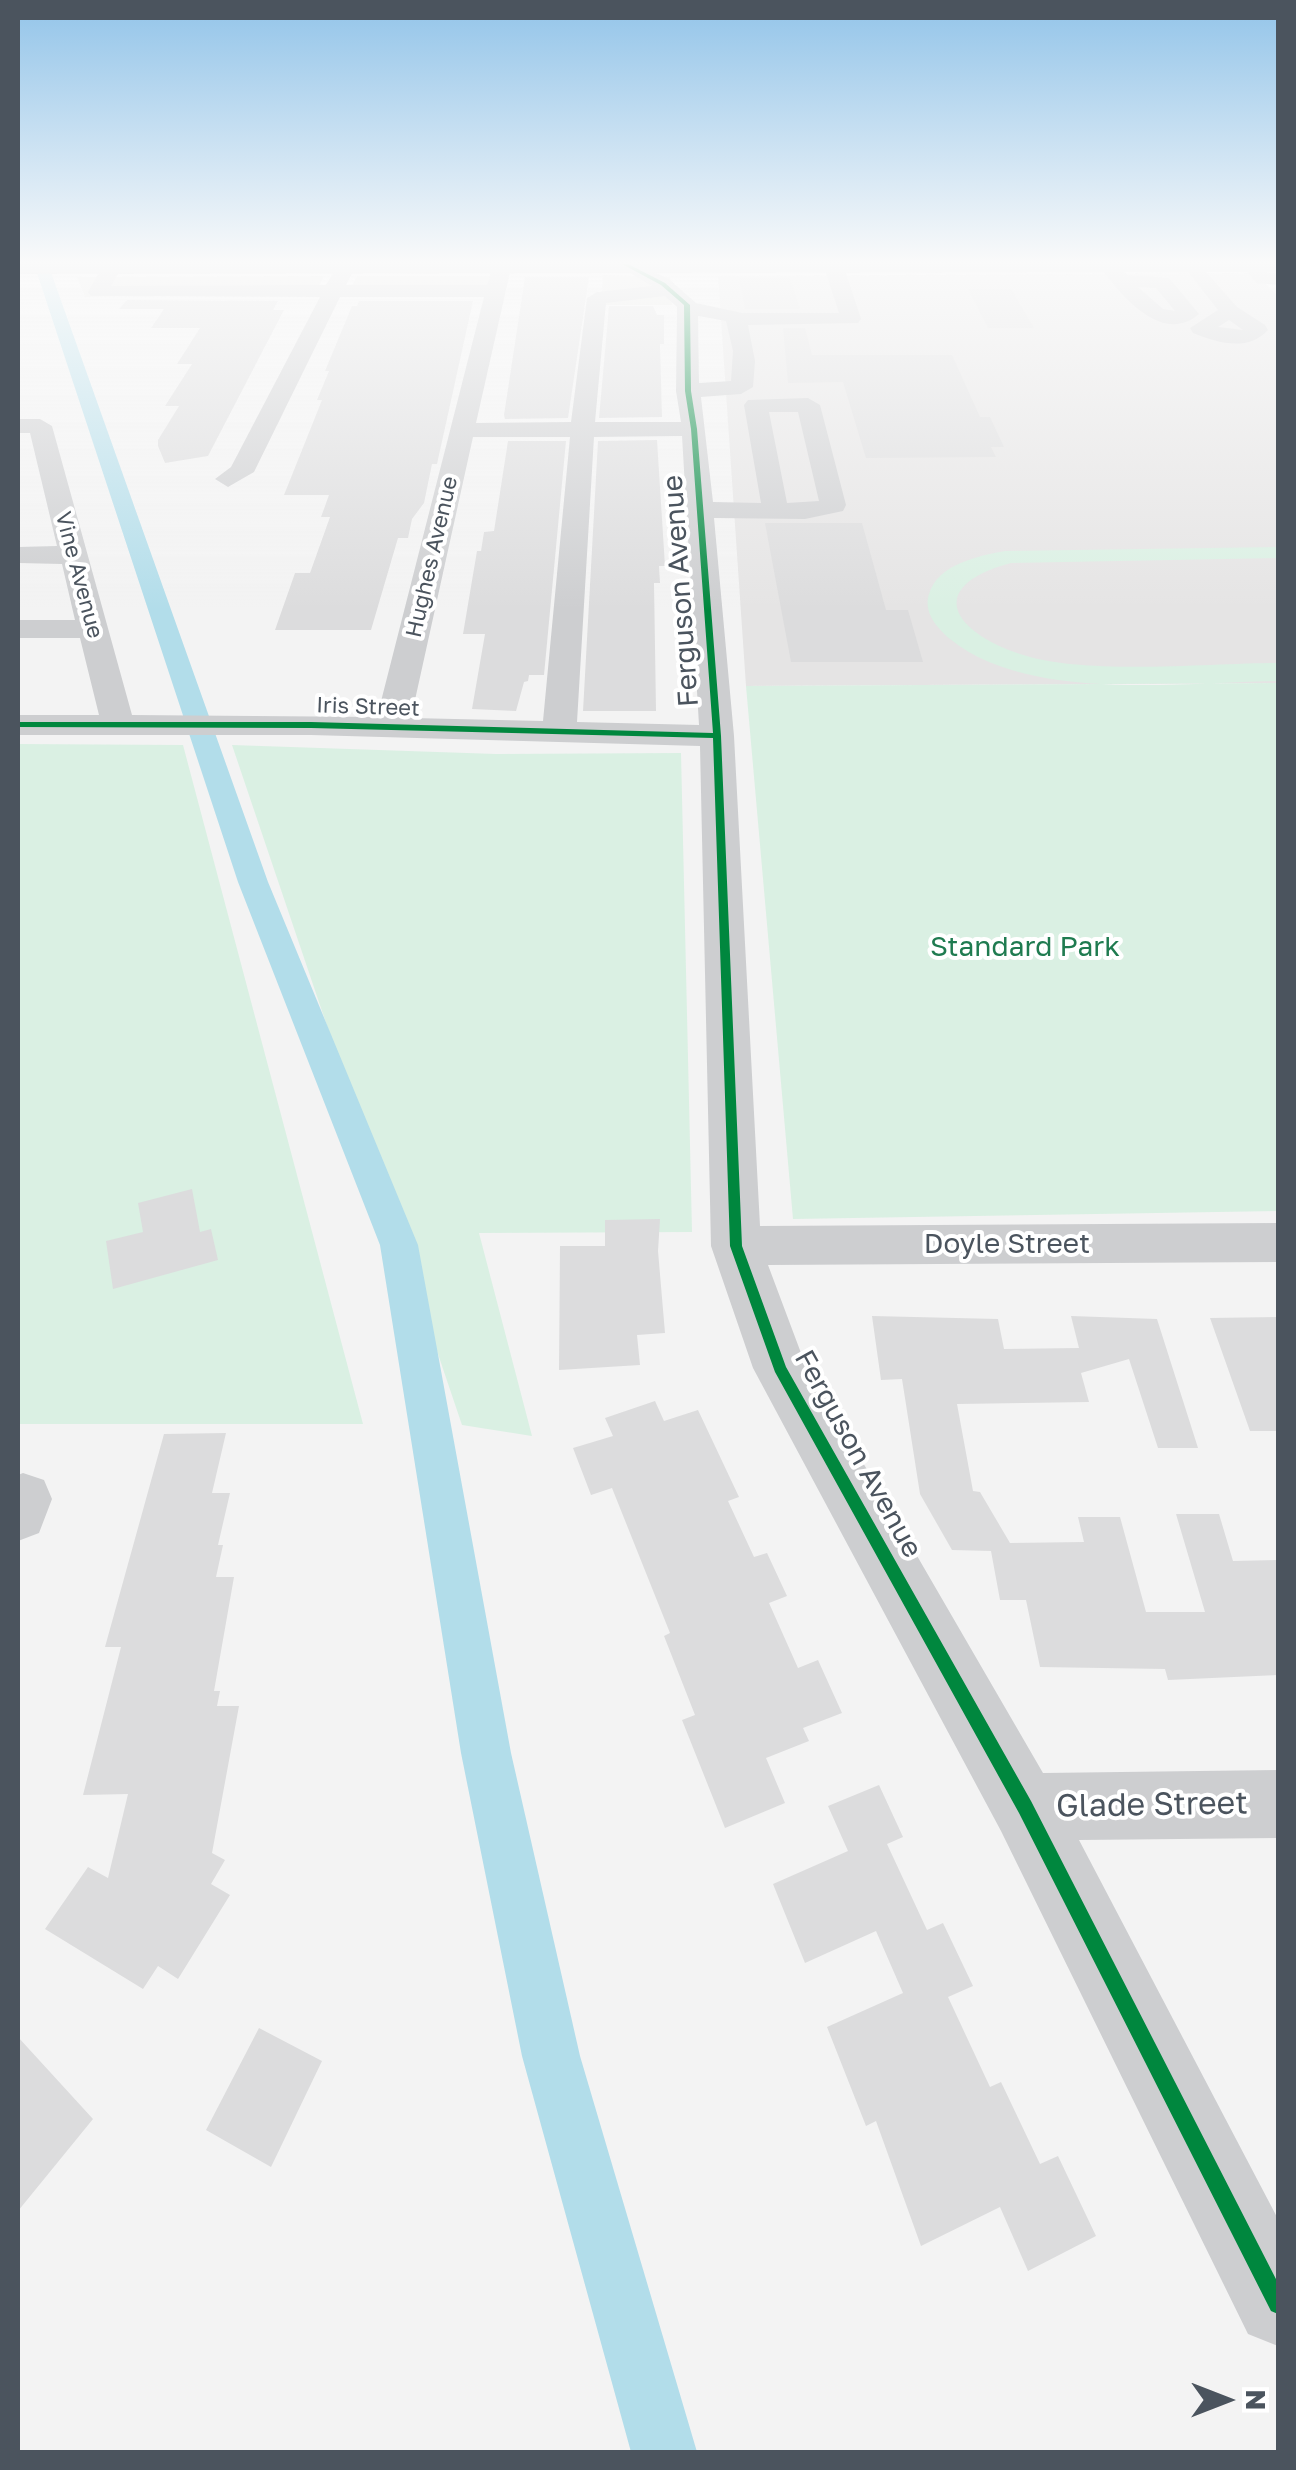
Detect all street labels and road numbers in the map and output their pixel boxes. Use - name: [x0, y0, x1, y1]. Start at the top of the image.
- street label: Hughes Avenue: [401, 474, 463, 640]
- street label: Ferguson Avenue: [656, 474, 706, 708]
- street label: Vine Avenue: [49, 509, 109, 641]
- street label: Iris Street: [316, 692, 420, 722]
- street label: Doyle Street: [924, 1227, 1090, 1261]
- street label: Ferguson Avenue: [787, 1344, 929, 1564]
- street label: Glade Street: [1056, 1784, 1248, 1826]

